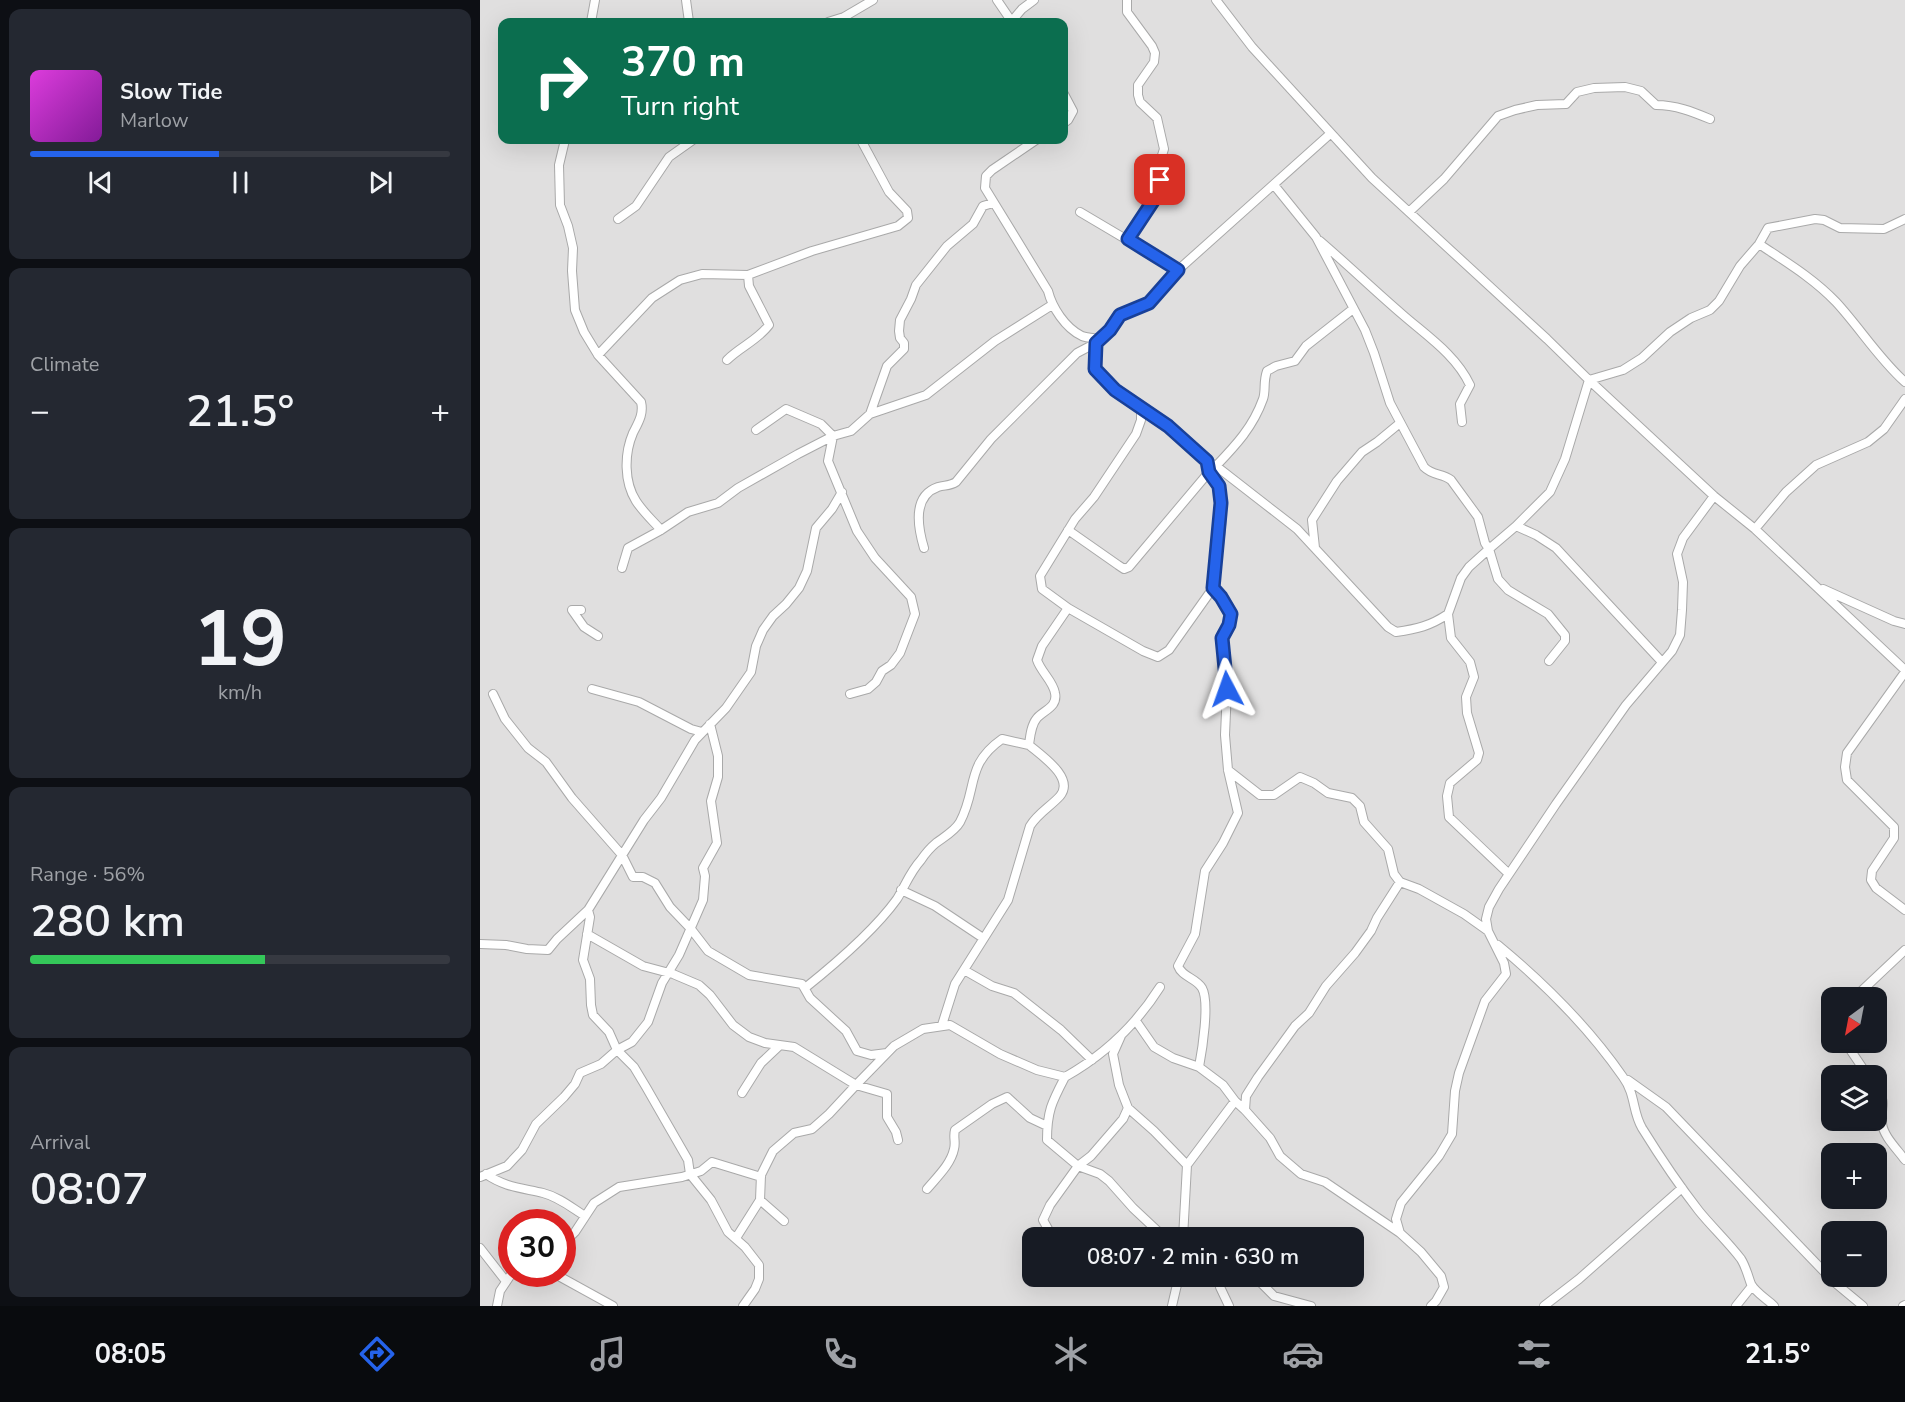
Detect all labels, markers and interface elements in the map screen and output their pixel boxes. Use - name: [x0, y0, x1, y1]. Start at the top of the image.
- text: 370 m: [621, 34, 745, 91]
- icon: right: [522, 42, 600, 120]
- text: Slow Tide: [120, 77, 222, 107]
- text: Turn right: [621, 88, 739, 125]
- text: Marlow: [120, 107, 188, 134]
- pin: [1134, 154, 1185, 205]
- icon: arrive: [1143, 163, 1176, 196]
- icon: previous: [84, 166, 117, 199]
- icon: pause: [224, 166, 257, 199]
- icon: next: [364, 166, 397, 199]
- text: Climate: [30, 351, 99, 378]
- text: 21.5°: [186, 381, 294, 442]
- text: −: [30, 389, 50, 434]
- text: +: [430, 389, 450, 434]
- text: 19: [193, 586, 287, 693]
- position arrow: [1195, 657, 1259, 721]
- text: km/h: [218, 679, 262, 706]
- text: Range · 56%: [30, 861, 145, 888]
- text: 280 km: [30, 891, 185, 952]
- north arrow: [1821, 987, 1887, 1053]
- map controls: [1821, 987, 1887, 1287]
- button: layers: [1821, 1065, 1887, 1131]
- text: Arrival: [30, 1129, 90, 1156]
- button: +: [1821, 1143, 1887, 1209]
- text: 08:07: [30, 1159, 149, 1220]
- speed limit sign: 30: [498, 1209, 576, 1287]
- button: −: [1821, 1221, 1887, 1287]
- text: 08:07 · 2 min · 630 m: [1087, 1242, 1299, 1272]
- icon: directions: [356, 1333, 398, 1375]
- icon: music: [587, 1333, 629, 1375]
- icon: phone: [819, 1333, 861, 1375]
- icon: climate: [1050, 1333, 1092, 1375]
- icon: car: [1282, 1333, 1324, 1375]
- icon: filters: [1513, 1333, 1555, 1375]
- text: 08:05: [95, 1336, 166, 1373]
- text: 21.5°: [1745, 1336, 1810, 1373]

